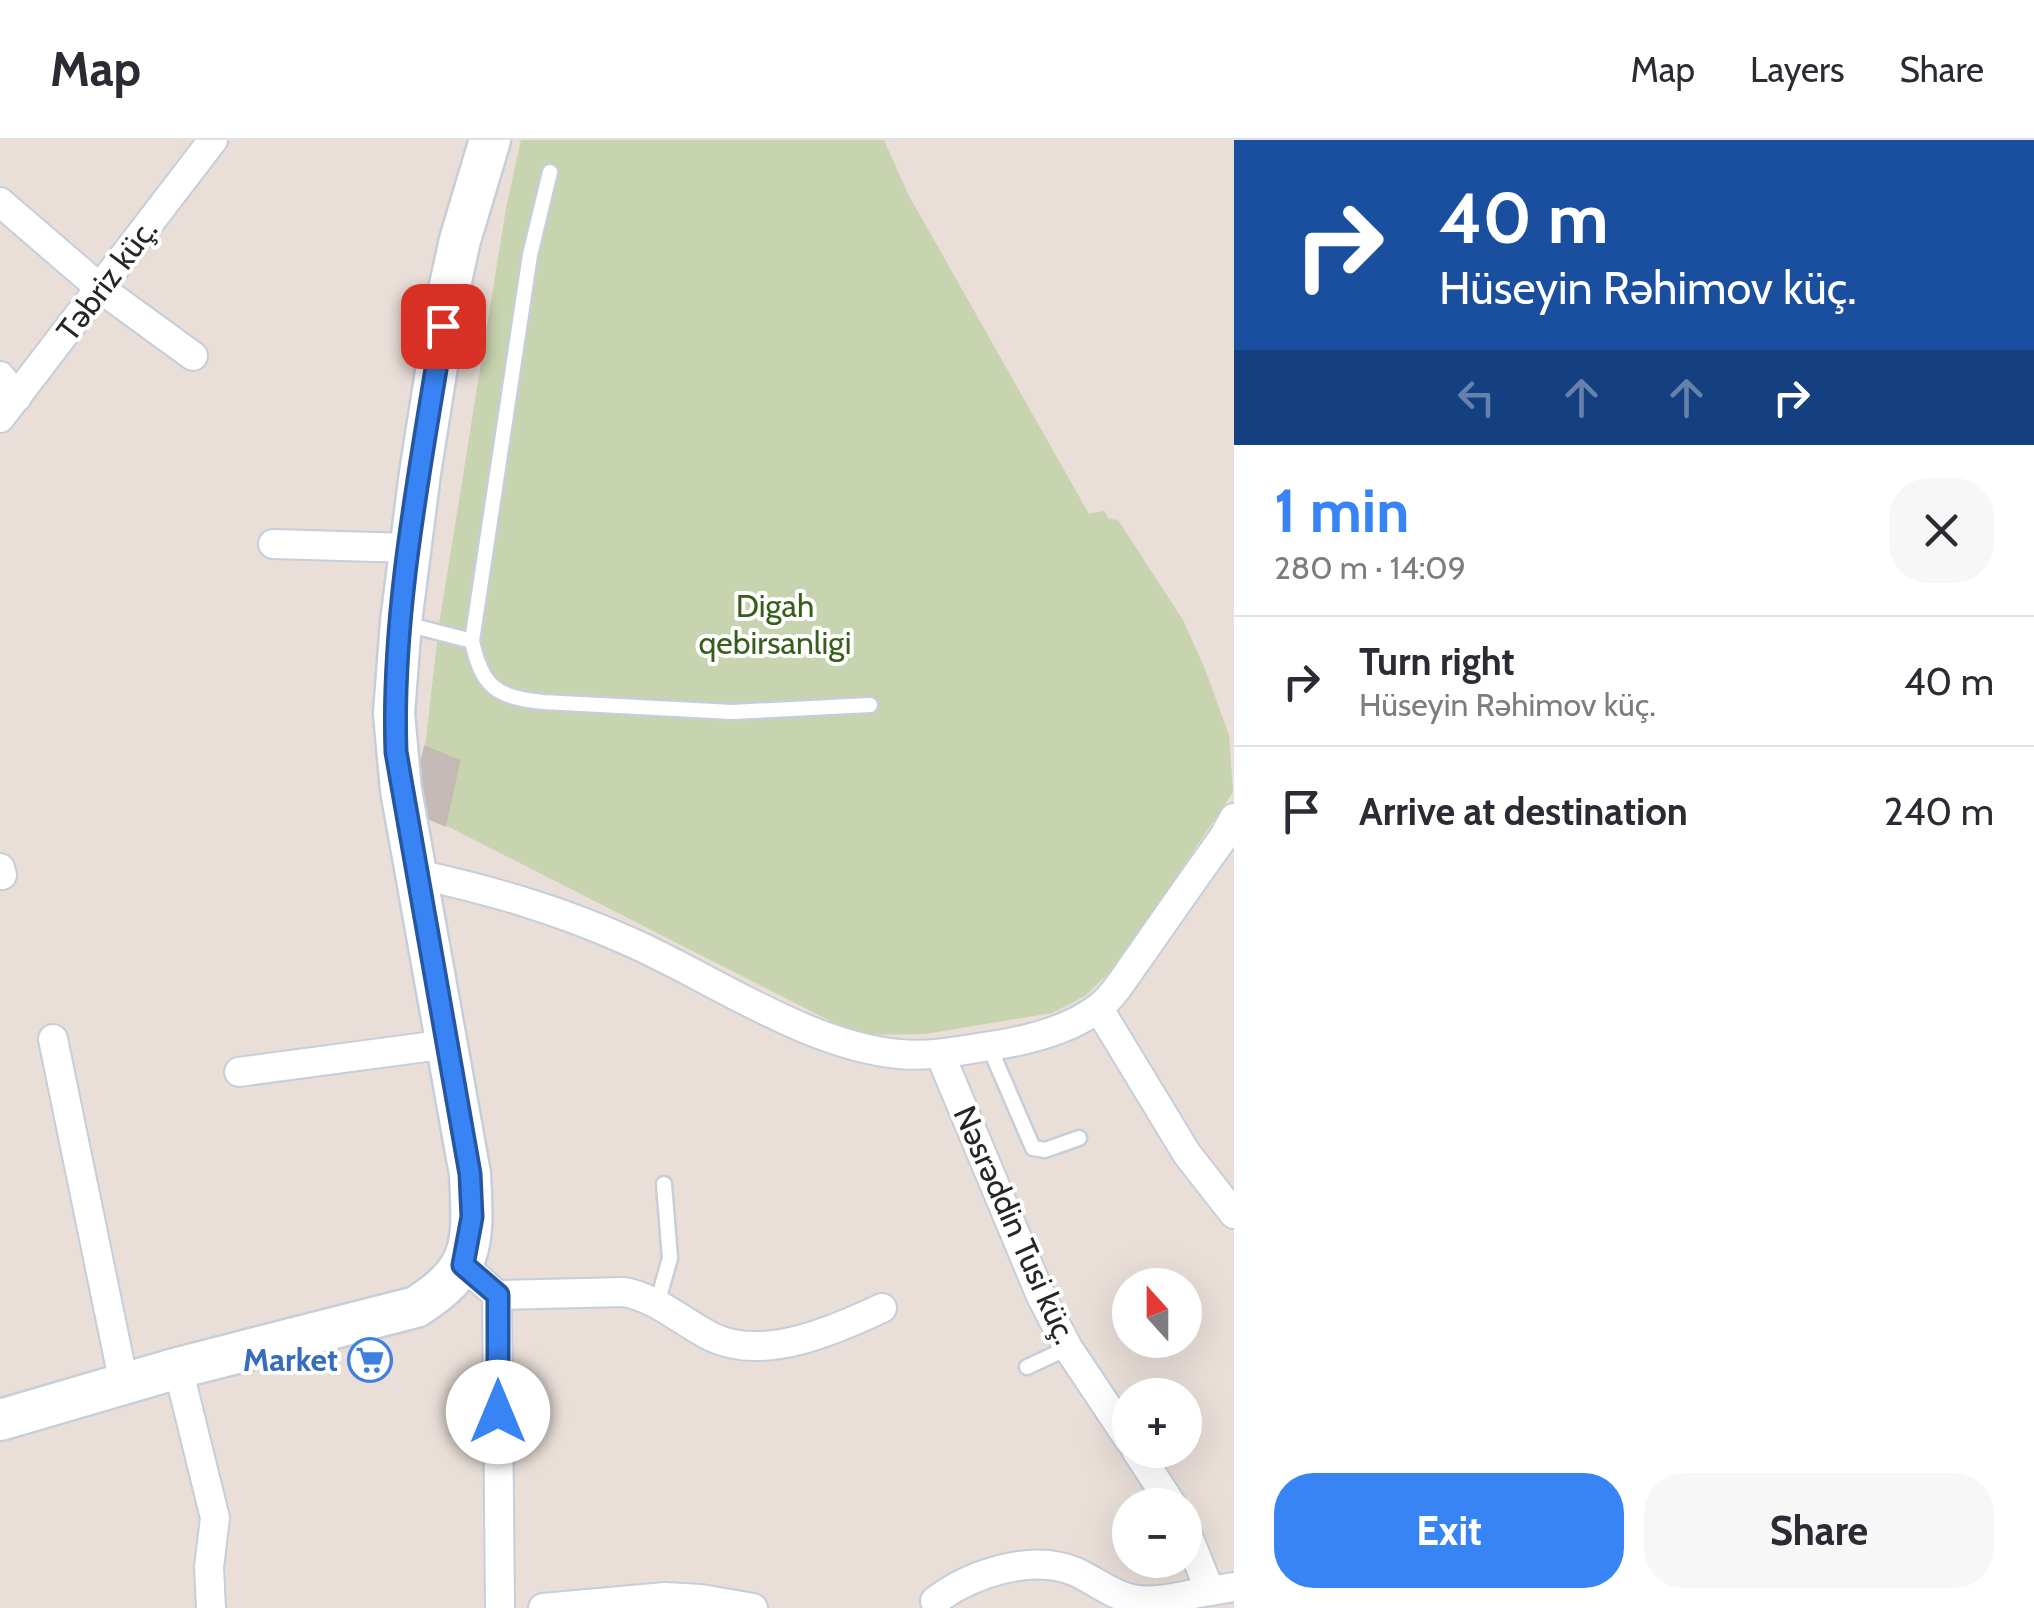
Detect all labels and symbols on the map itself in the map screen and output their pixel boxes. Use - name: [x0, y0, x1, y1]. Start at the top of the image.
- street label: Təbriz küç.: [48, 211, 165, 348]
- pin: [401, 284, 486, 369]
- park label: Digah qebirsanligi: [698, 586, 852, 662]
- street label: Nəsrəddin Tusi küç.: [945, 1100, 1085, 1350]
- north arrow: [1112, 1268, 1202, 1358]
- supermarket icon: Market: [347, 1337, 393, 1383]
- place label: Market: [243, 1340, 338, 1379]
- position arrow: [446, 1360, 550, 1464]

